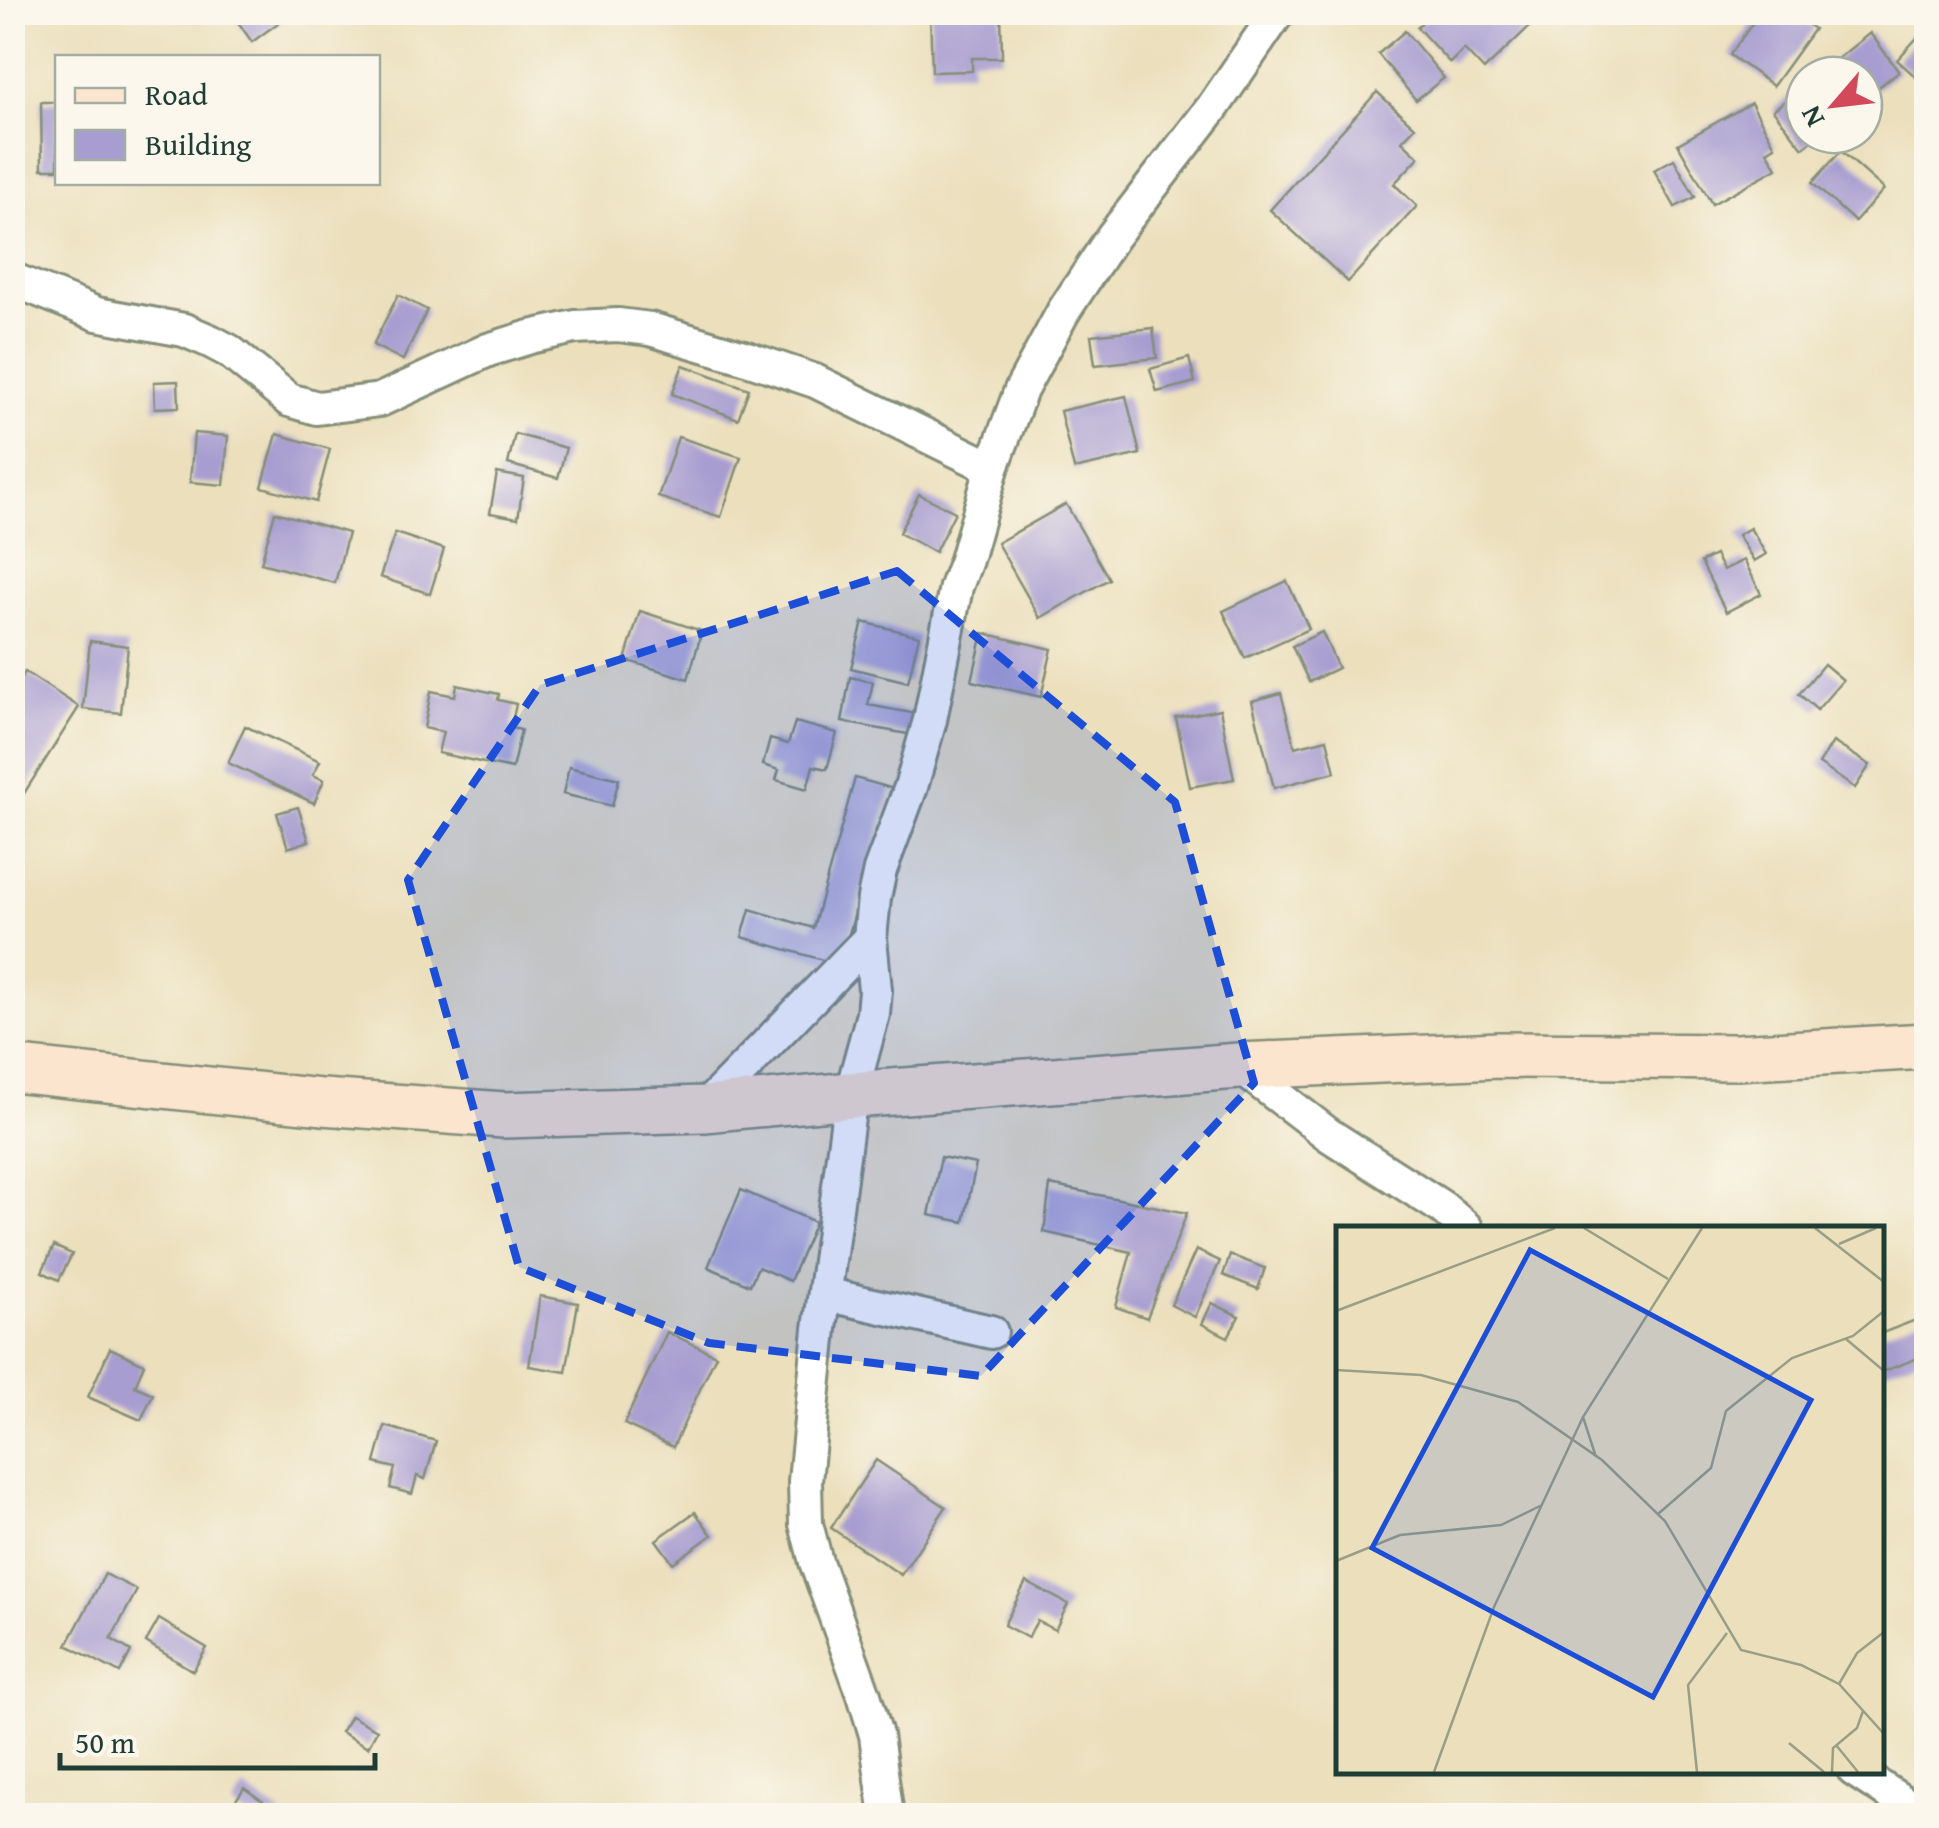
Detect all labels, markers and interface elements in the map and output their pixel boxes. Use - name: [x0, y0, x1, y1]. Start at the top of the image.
- legend: [55, 55, 380, 185]
- north arrow: [1784, 55, 1884, 155]
- text: Road: [145, 72, 208, 116]
- text: N: [1789, 99, 1834, 135]
- text: Building: [145, 122, 251, 166]
- inset map: [1336, 1226, 1884, 1773]
- scale bar: [60, 1708, 375, 1770]
- text: 50 m: [75, 1720, 135, 1764]

